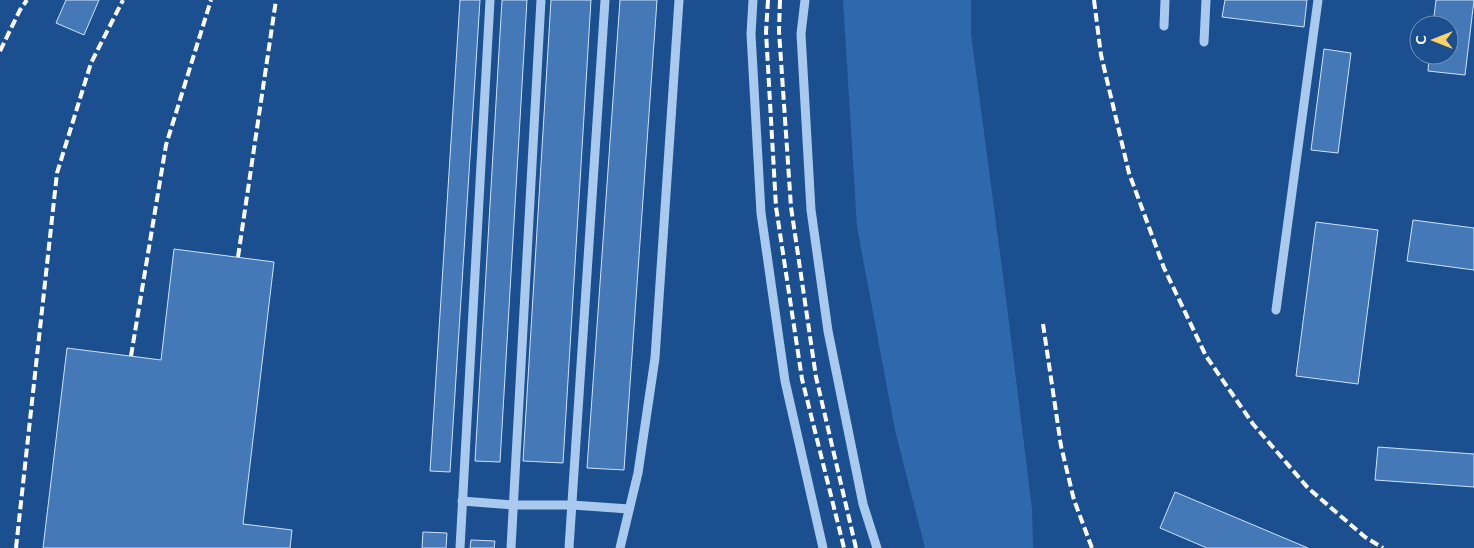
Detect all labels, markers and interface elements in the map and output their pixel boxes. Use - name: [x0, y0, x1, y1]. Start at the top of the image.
- north arrow: [1409, 15, 1459, 65]
- text: С: [1412, 35, 1430, 45]

